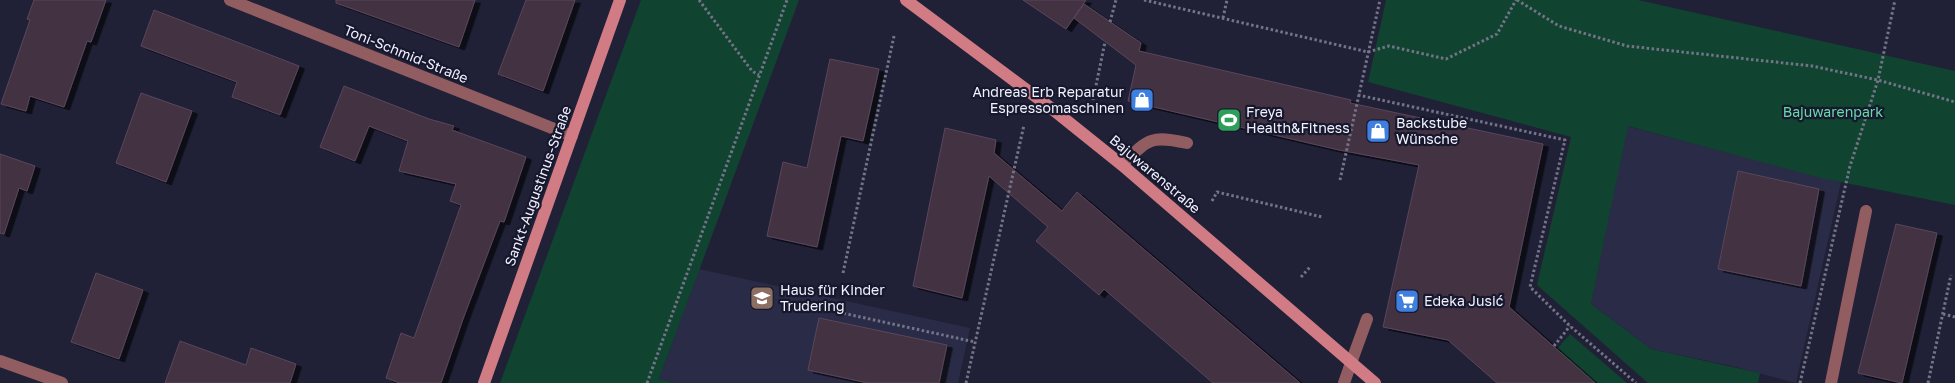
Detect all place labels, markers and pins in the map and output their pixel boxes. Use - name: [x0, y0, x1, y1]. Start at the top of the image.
- place label: Andreas Erb Reparatur Espressomaschinen: [972, 83, 1125, 116]
- shop icon: Andreas Erb Reparatur Espressomaschinen: [1129, 87, 1155, 113]
- place label: Freya Health&Fitness: [1246, 103, 1350, 136]
- sports icon: Freya Health&Fitness: [1216, 107, 1242, 133]
- place label: Backstube Wünsche: [1396, 114, 1467, 147]
- shop icon: Backstube Wünsche: [1365, 118, 1391, 144]
- place label: Haus für Kinder Trudering: [780, 281, 885, 314]
- school or university icon: Haus für Kinder Trudering: [749, 285, 775, 311]
- supermarket icon: Edeka Jusić: [1394, 288, 1420, 314]
- place label: Edeka Jusić: [1424, 292, 1504, 309]

